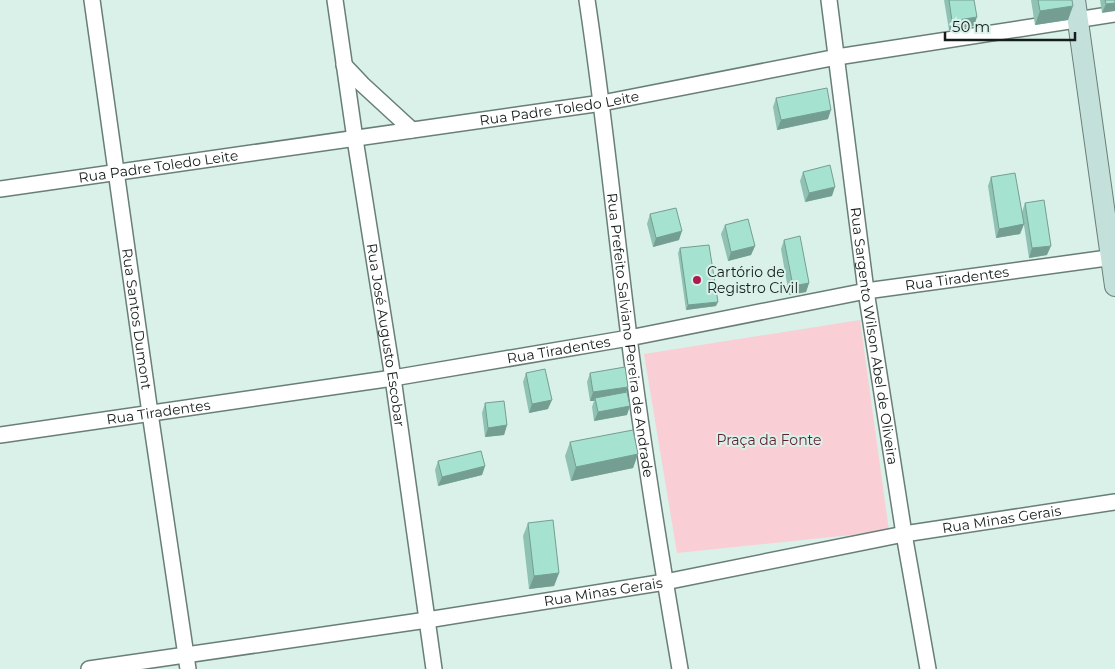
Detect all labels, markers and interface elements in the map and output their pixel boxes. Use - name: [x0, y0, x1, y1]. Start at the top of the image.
- scale bar: [945, 10, 1075, 42]
- text: 50 m: [952, 17, 990, 36]
- street label: Rua Padre Toledo Leite: [478, 87, 640, 129]
- street label: Rua Padre Toledo Leite: [77, 146, 239, 187]
- street label: Rua Prefeito Salviano Pereira de Andrade: [603, 192, 658, 479]
- street label: Rua Sargento Wilson Abel de Oliveira: [846, 206, 902, 466]
- street label: Rua José Augusto Escobar: [363, 242, 409, 428]
- street label: Rua Santos Dumont: [118, 247, 156, 391]
- place label: Cartório de Registro Civil: [707, 263, 798, 297]
- street label: Rua Tiradentes: [904, 263, 1010, 295]
- marker: Cartório de Registro Civil: [691, 274, 703, 286]
- street label: Rua Tiradentes: [505, 332, 612, 368]
- street label: Rua Tiradentes: [105, 396, 212, 428]
- park label: Praça da Fonte: [716, 431, 822, 449]
- street label: Rua Minas Gerais: [941, 501, 1062, 537]
- street label: Rua Minas Gerais: [543, 573, 664, 610]

